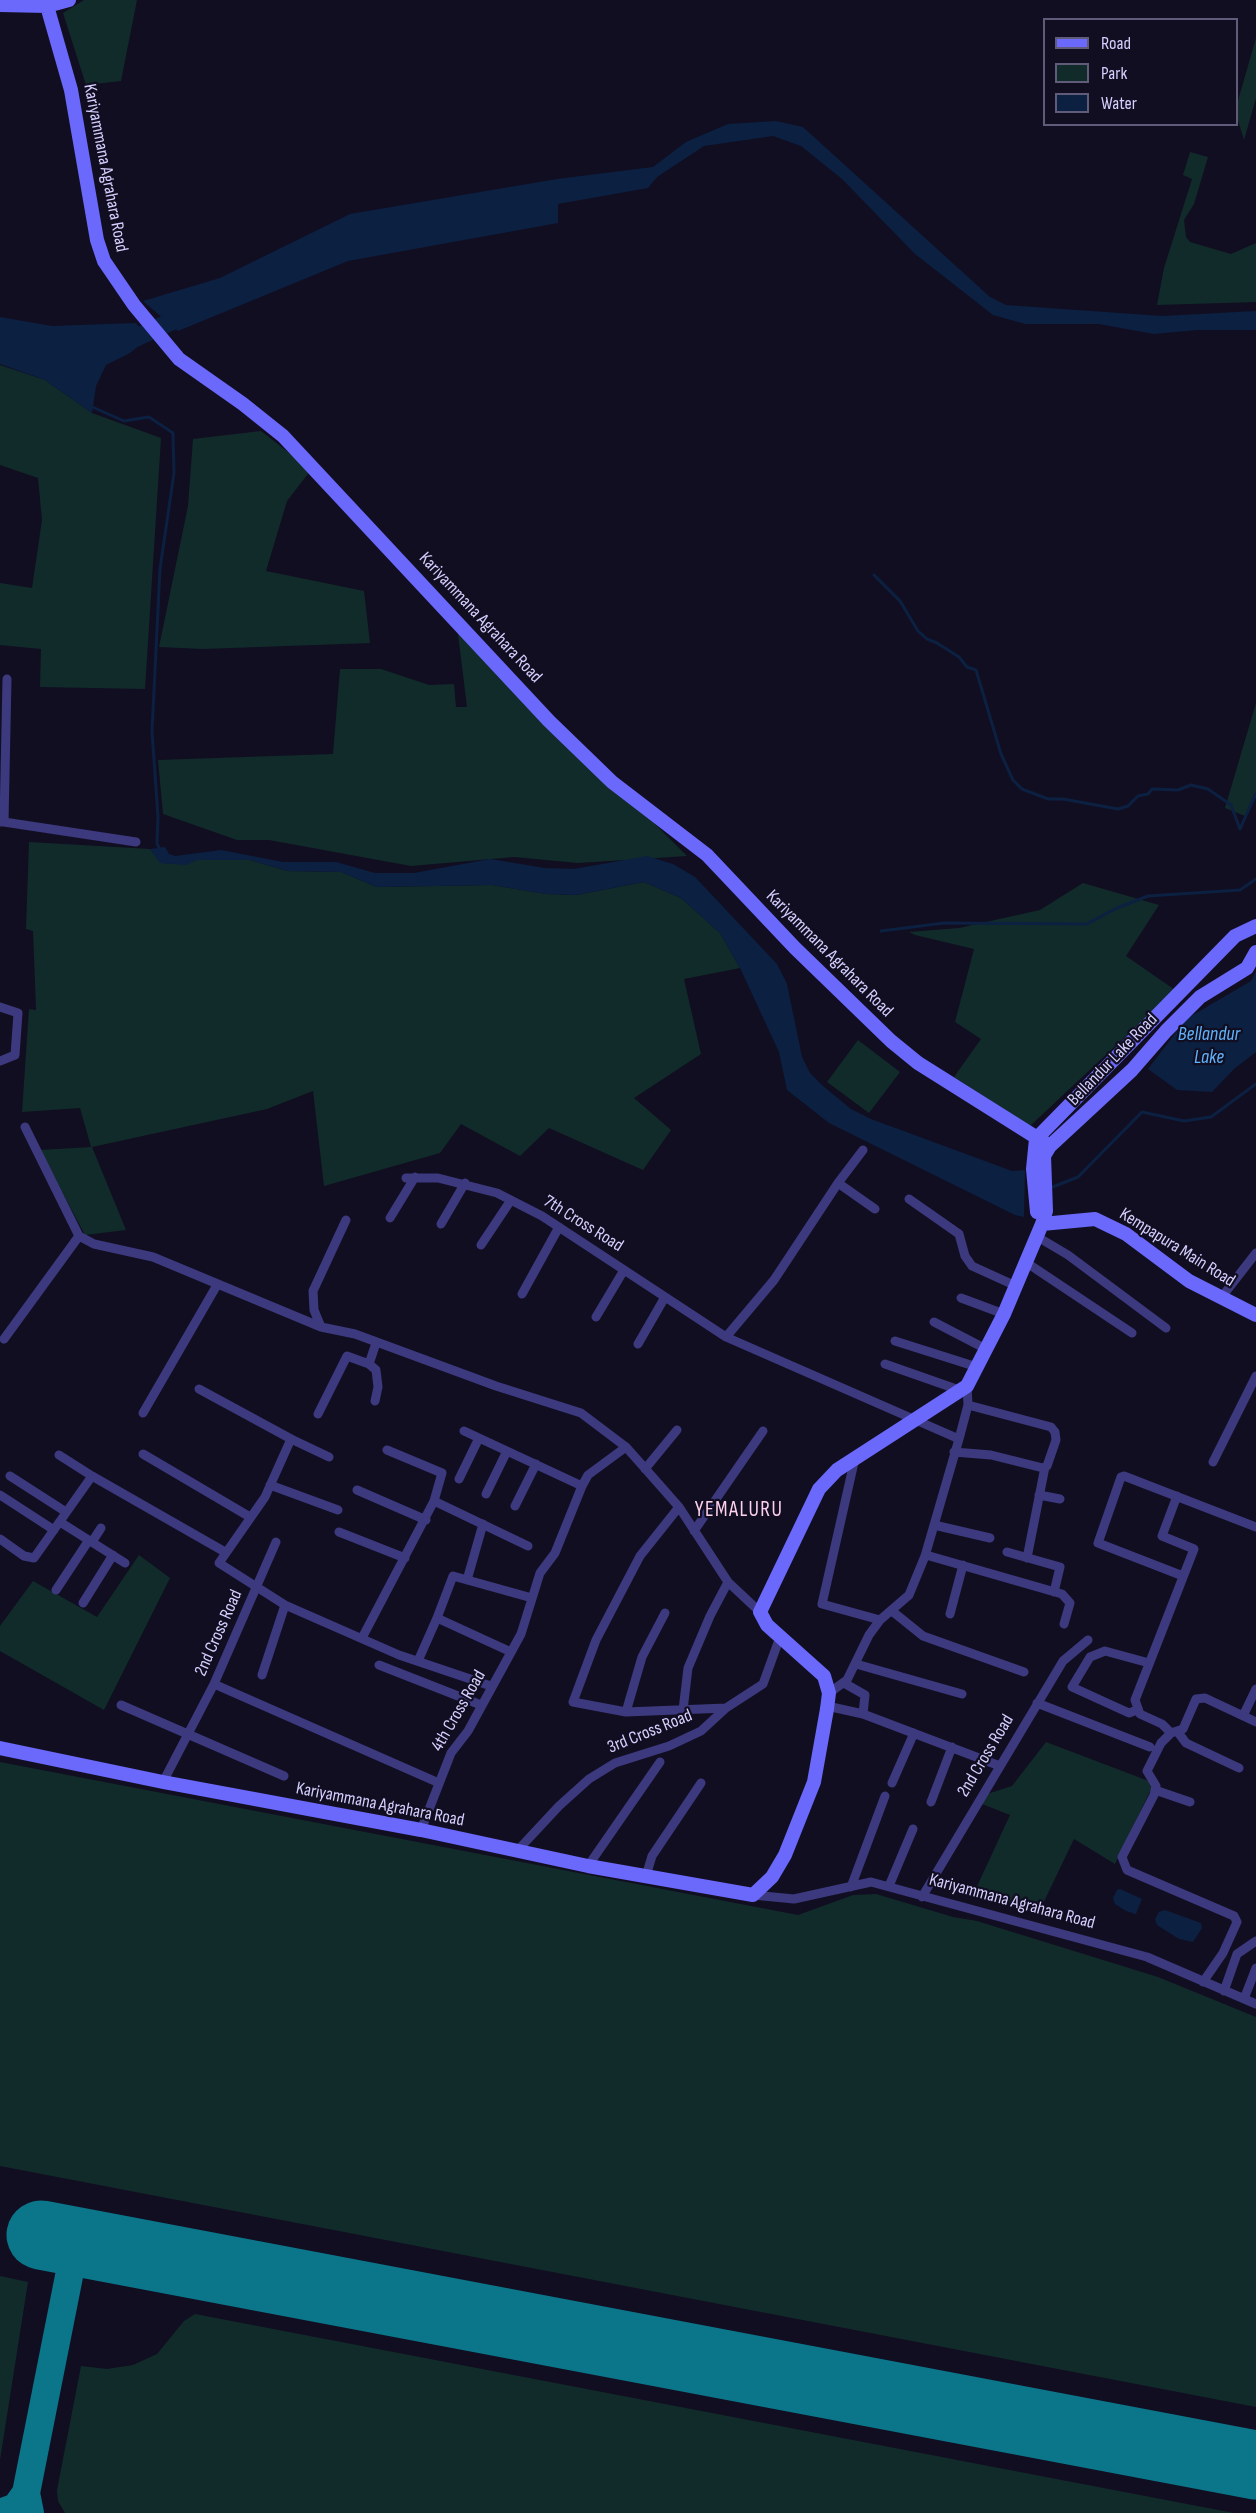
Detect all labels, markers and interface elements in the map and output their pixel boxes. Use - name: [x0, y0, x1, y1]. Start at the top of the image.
- legend: [1043, 18, 1238, 126]
- text: Road: [1101, 33, 1131, 54]
- text: Park: [1101, 63, 1127, 84]
- street label: Kariyammana Agrahara Road: [78, 82, 132, 254]
- text: Water: [1101, 93, 1137, 114]
- street label: Kariyammana Agrahara Road: [414, 548, 546, 688]
- street label: Kariyammana Agrahara Road: [761, 886, 897, 1022]
- street label: Bellandur Lake Road: [1064, 1009, 1162, 1111]
- water label: Bellandur Lake: [1178, 1023, 1240, 1070]
- street label: 7th Cross Road: [539, 1191, 627, 1257]
- street label: Kempapura Main Road: [1115, 1204, 1239, 1292]
- district label: YEMALURU: [695, 1498, 783, 1524]
- street label: 2nd Cross Road: [190, 1587, 248, 1679]
- street label: 4th Cross Road: [427, 1667, 491, 1755]
- street label: 3rd Cross Road: [605, 1705, 695, 1759]
- street label: 2nd Cross Road: [953, 1711, 1019, 1801]
- street label: Kariyammana Agrahara Road: [294, 1778, 466, 1832]
- street label: Kariyammana Agrahara Road: [927, 1869, 1097, 1935]

